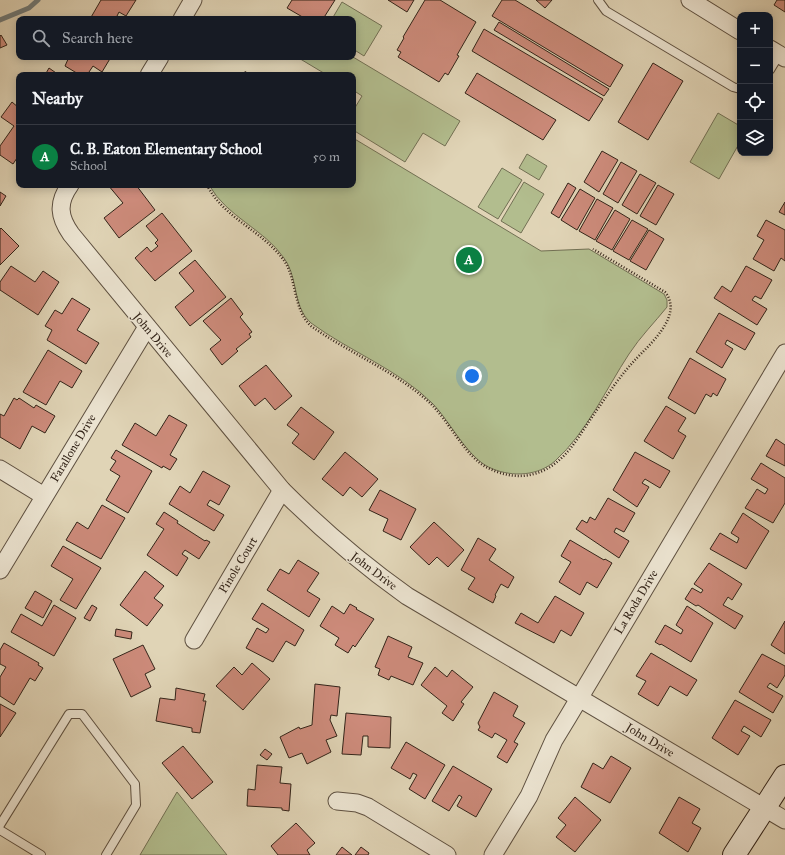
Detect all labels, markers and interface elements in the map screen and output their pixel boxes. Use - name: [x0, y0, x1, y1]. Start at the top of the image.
- map controls: [737, 12, 773, 156]
- button: +: [737, 12, 773, 48]
- search box: [16, 16, 356, 60]
- icon: search: [30, 27, 52, 49]
- text: Search here: [62, 29, 133, 47]
- button: −: [737, 48, 773, 84]
- button: locate: [737, 84, 773, 120]
- text: Nearby: [32, 88, 83, 109]
- button: layers: [737, 120, 773, 156]
- text: C. B. Eaton Elementary School: [70, 140, 262, 158]
- text: A: [41, 149, 49, 165]
- text: 50 m: [313, 149, 340, 165]
- text: School: [70, 158, 107, 174]
- pin: A: [456, 245, 482, 275]
- street label: John Drive: [128, 308, 176, 361]
- your location: [462, 366, 482, 386]
- street label: Farallone Drive: [47, 412, 99, 484]
- street label: Pinole Court: [216, 534, 261, 596]
- street label: John Drive: [346, 548, 400, 594]
- street label: La Roda Drive: [611, 567, 661, 637]
- street label: John Drive: [621, 719, 677, 761]

